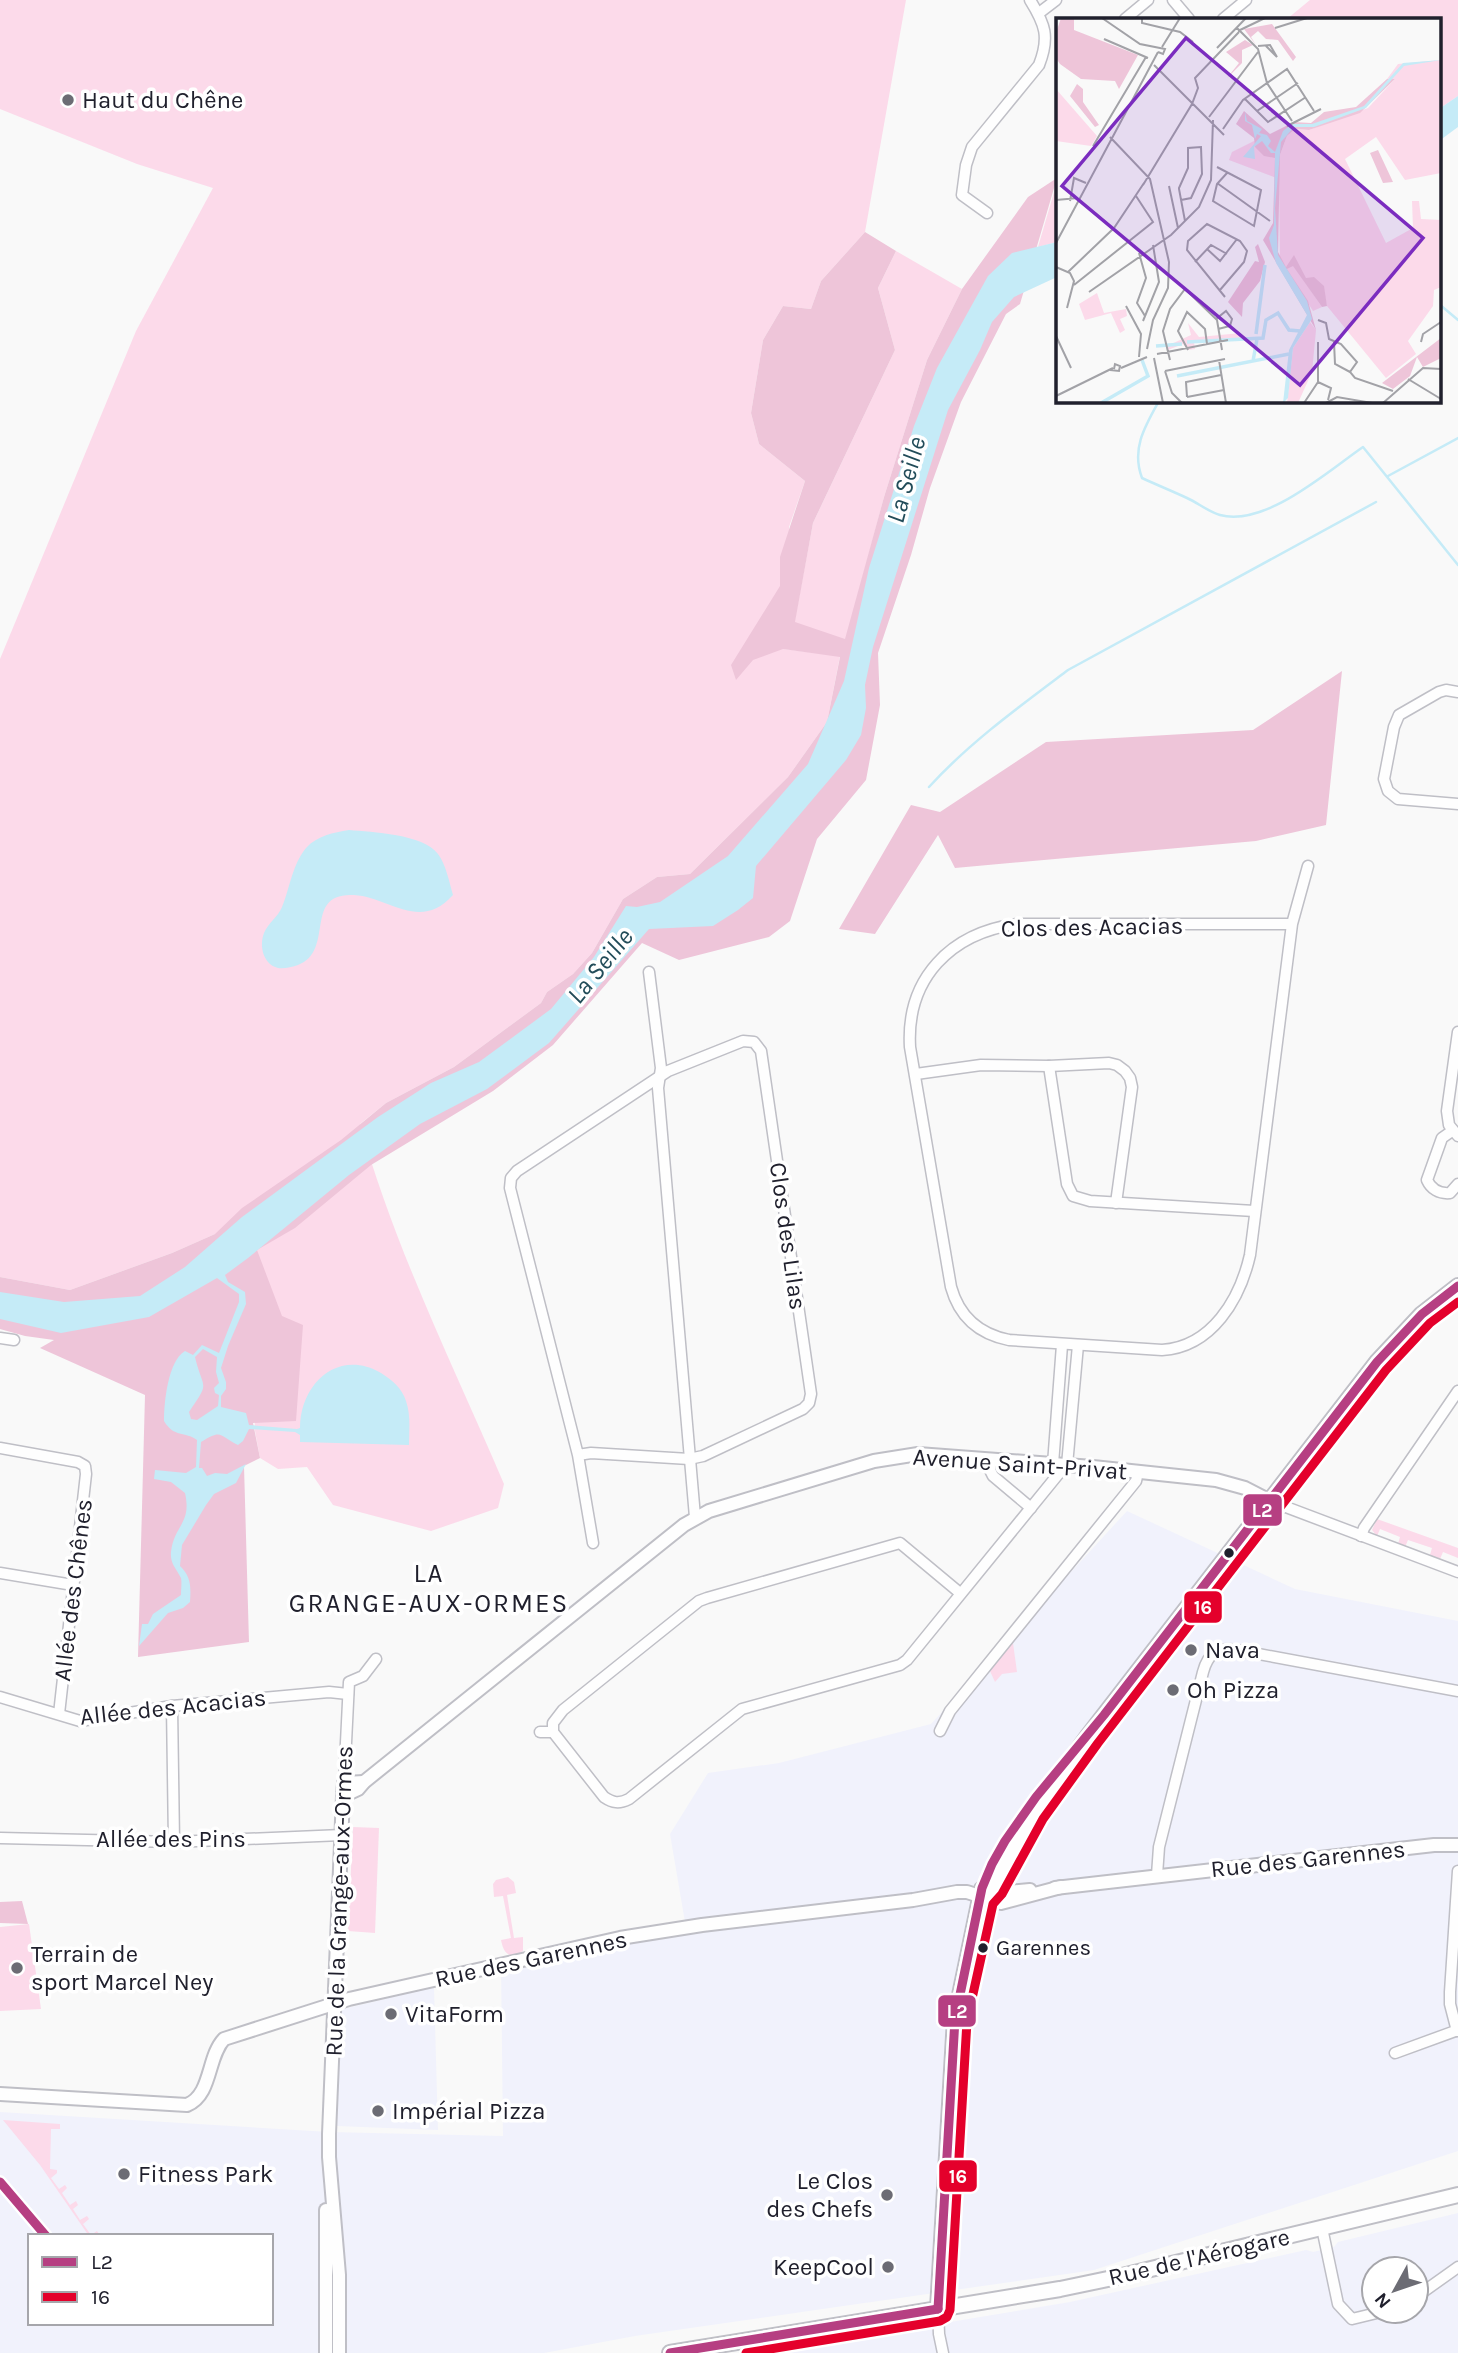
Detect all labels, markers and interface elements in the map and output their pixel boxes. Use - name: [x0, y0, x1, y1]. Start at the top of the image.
- inset map: [1056, 18, 1440, 402]
- place label: Haut du Chêne: [82, 86, 243, 114]
- marker: Haut du Chêne: [60, 92, 76, 108]
- water label: La Seille: [880, 434, 932, 526]
- street label: Clos des Acacias: [1001, 911, 1183, 943]
- water label: La Seille: [560, 922, 640, 1010]
- street label: Clos des Lilas: [764, 1160, 812, 1312]
- street label: Avenue Saint-Privat: [912, 1443, 1128, 1485]
- line badge: L2: [1242, 1493, 1283, 1527]
- street label: Allée des Chênes: [48, 1497, 98, 1683]
- text: L2: [1252, 1500, 1272, 1522]
- unlabelled marker: [1222, 1546, 1236, 1560]
- district label: LA GRANGE-AUX-ORMES: [289, 1558, 569, 1619]
- line badge: 16: [1183, 1590, 1223, 1624]
- text: 16: [1194, 1597, 1212, 1619]
- place label: Nava: [1205, 1636, 1260, 1664]
- marker: Nava: [1183, 1642, 1199, 1658]
- place label: Oh Pizza: [1187, 1676, 1279, 1704]
- marker: Oh Pizza: [1165, 1682, 1181, 1698]
- street label: Allée des Acacias: [78, 1683, 268, 1731]
- street label: Rue de la Grange-aux-Ormes: [320, 1745, 358, 2057]
- street label: Allée des Pins: [96, 1825, 246, 1853]
- street label: Rue des Garennes: [1209, 1835, 1407, 1883]
- street label: Rue des Garennes: [432, 1925, 630, 1993]
- place label: Garennes: [996, 1935, 1091, 1961]
- place label: Terrain de sport Marcel Ney: [31, 1940, 213, 1996]
- marker: Garennes: [976, 1941, 990, 1955]
- marker: Terrain de sport Marcel Ney: [9, 1960, 25, 1976]
- line badge: L2: [937, 1994, 977, 2028]
- place label: VitaForm: [405, 2000, 504, 2028]
- text: L2: [947, 2001, 967, 2023]
- marker: VitaForm: [383, 2006, 399, 2022]
- place label: Impérial Pizza: [392, 2097, 545, 2125]
- marker: Impérial Pizza: [370, 2103, 386, 2119]
- line badge: 16: [938, 2159, 978, 2193]
- place label: Fitness Park: [138, 2160, 273, 2188]
- marker: Fitness Park: [116, 2166, 132, 2182]
- text: 16: [949, 2166, 967, 2188]
- place label: Le Clos des Chefs: [766, 2167, 873, 2223]
- marker: Le Clos des Chefs: [879, 2187, 895, 2203]
- street label: Rue de l'Aérogare: [1106, 2223, 1292, 2291]
- legend: [28, 2234, 273, 2325]
- text: L2: [91, 2250, 113, 2274]
- place label: KeepCool: [773, 2253, 874, 2281]
- north arrow: [1360, 2255, 1430, 2325]
- marker: KeepCool: [880, 2259, 896, 2275]
- text: 16: [91, 2285, 110, 2309]
- text: N: [1370, 2288, 1396, 2313]

